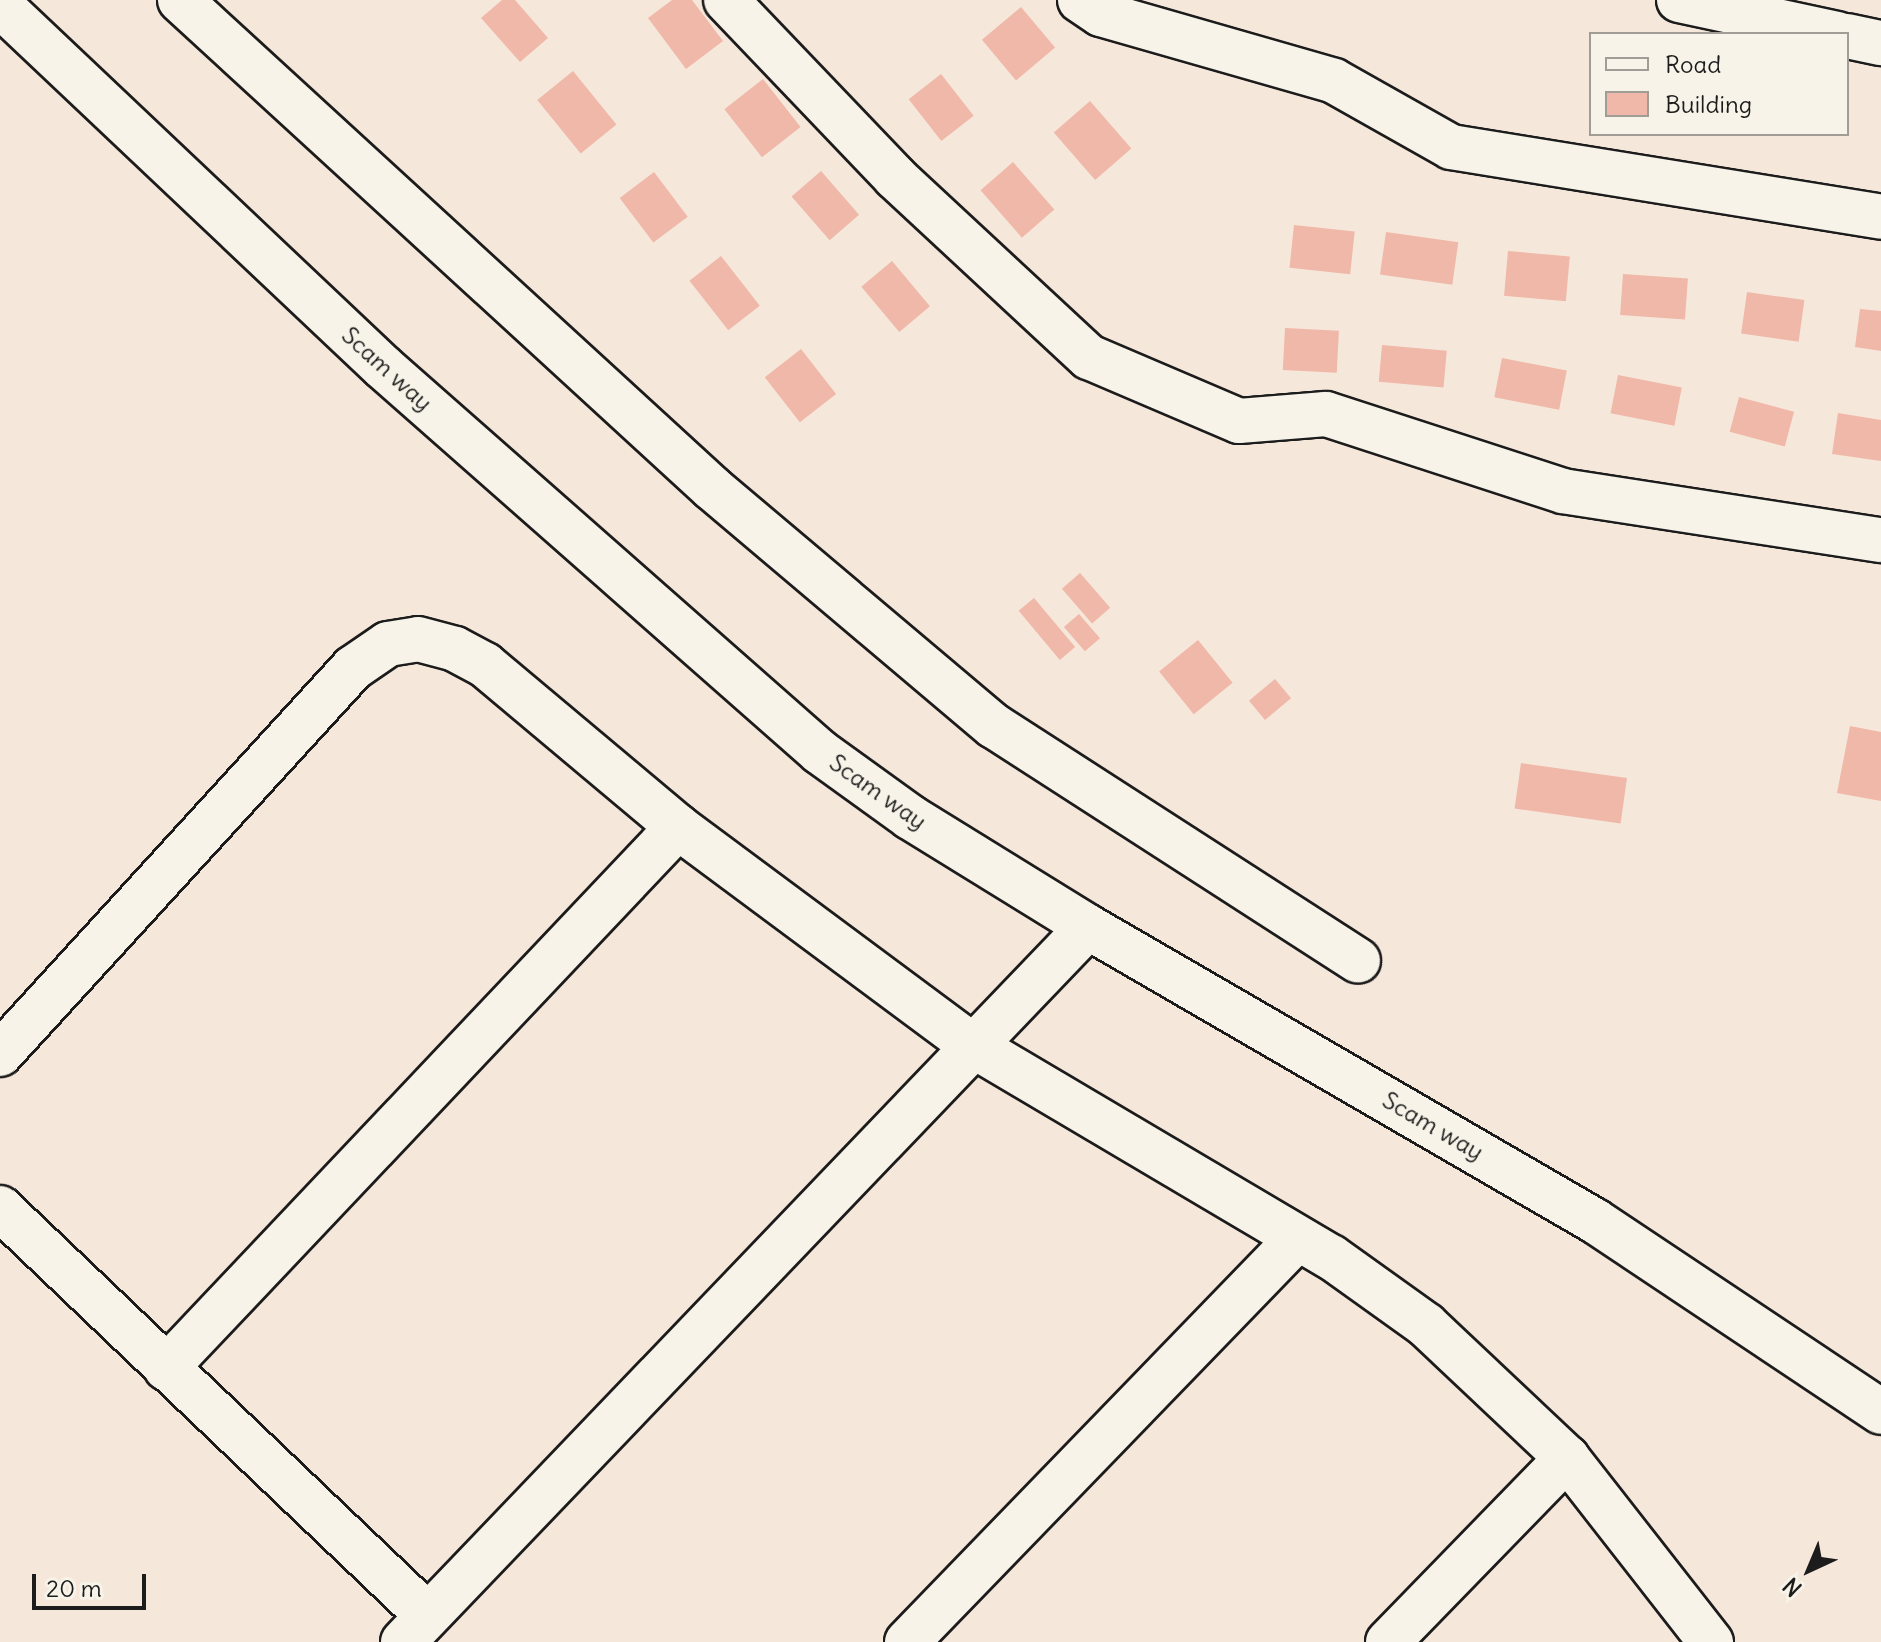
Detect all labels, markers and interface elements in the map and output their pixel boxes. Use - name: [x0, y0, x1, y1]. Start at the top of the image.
- legend: [1589, 32, 1849, 136]
- text: Road: [1665, 49, 1721, 79]
- text: Building: [1665, 89, 1752, 119]
- street label: Scam way: [336, 321, 438, 417]
- street label: Scam way: [824, 748, 932, 836]
- street label: Scam way: [1377, 1086, 1489, 1166]
- north arrow: [1769, 1530, 1849, 1610]
- scale bar: [36, 1558, 150, 1608]
- text: N: [1777, 1572, 1808, 1603]
- text: 20 m: [46, 1573, 102, 1603]

